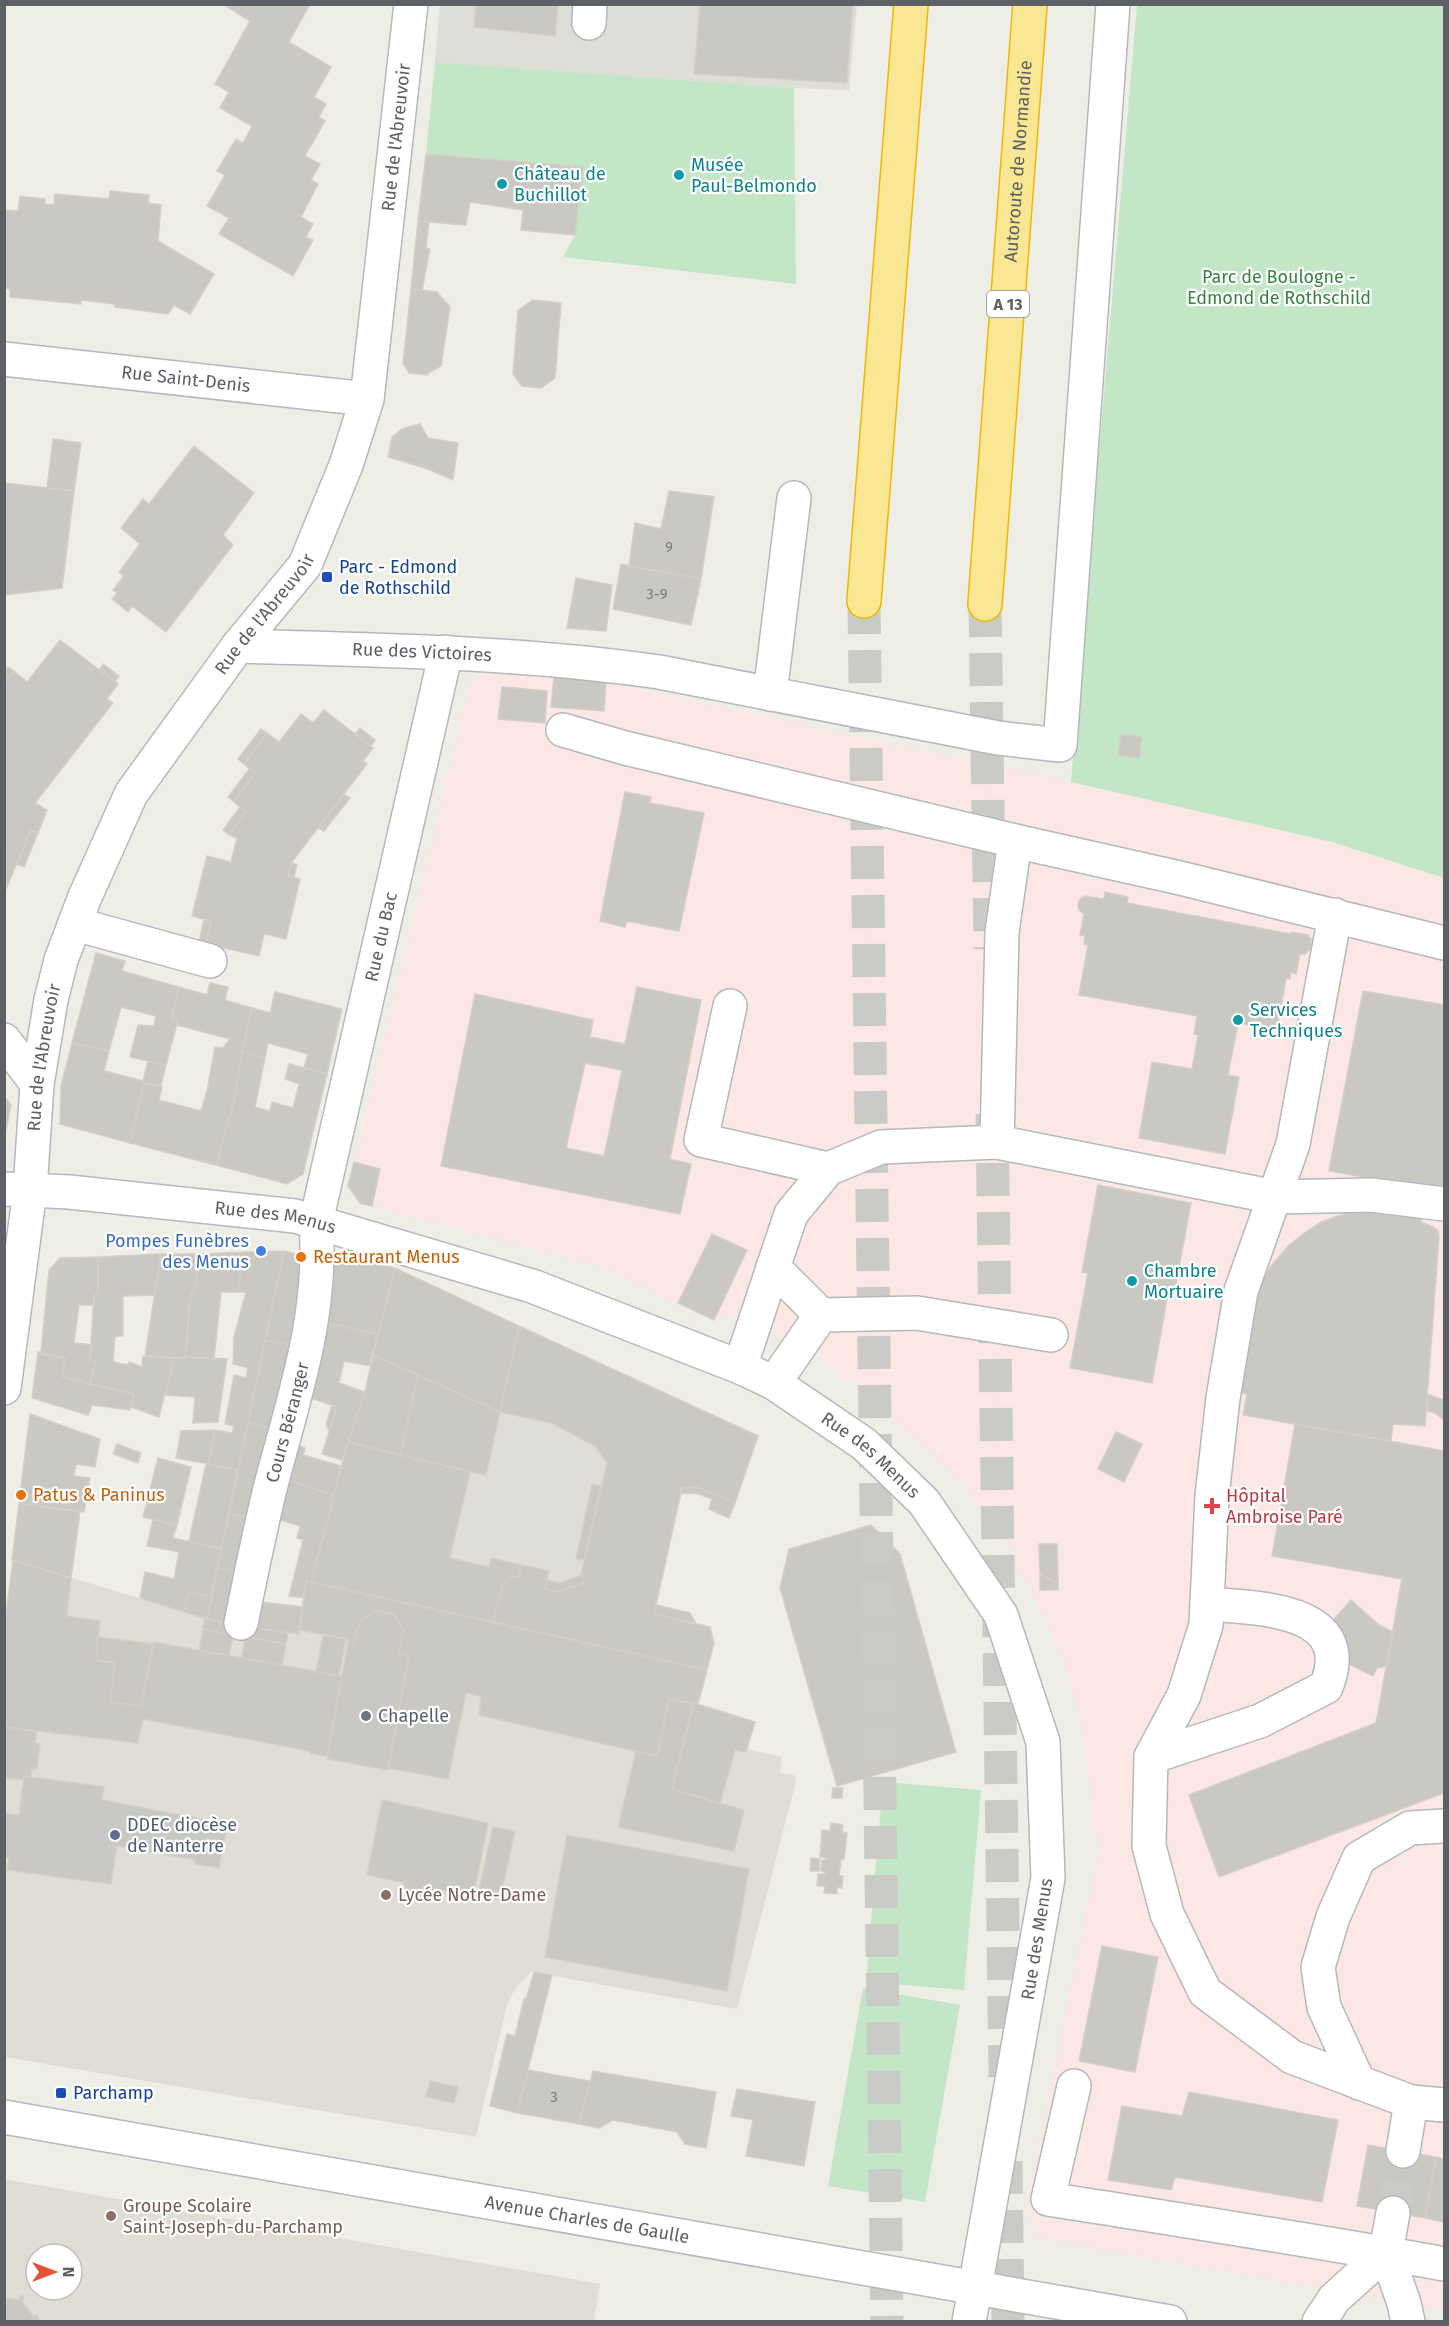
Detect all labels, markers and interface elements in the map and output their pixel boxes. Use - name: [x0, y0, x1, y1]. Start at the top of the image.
- street label: Autoroute de Normandie: [1000, 60, 1037, 263]
- street label: Rue de l'Abreuvoir: [377, 62, 415, 212]
- place label: Musée Paul-Belmondo: [691, 154, 817, 197]
- place label: Château de Buchillot: [514, 163, 606, 206]
- marker: Musée Paul-Belmondo: [672, 168, 686, 182]
- marker: Château de Buchillot: [495, 177, 509, 191]
- park label: Parc de Boulogne - Edmond de Rothschild: [1187, 266, 1371, 309]
- road number: A 13: [987, 291, 1029, 317]
- street label: Rue Saint-Denis: [120, 361, 252, 397]
- house number: 9: [665, 538, 673, 556]
- street label: Rue de l'Abreuvoir: [210, 550, 319, 679]
- place label: Parc - Edmond de Rothschild: [339, 556, 457, 599]
- marker: Parc - Edmond de Rothschild: [320, 570, 334, 584]
- house number: 3-9: [646, 585, 668, 603]
- street label: Rue des Victoires: [352, 638, 492, 666]
- street label: Rue du Bac: [360, 889, 402, 984]
- street label: Rue de l'Abreuvoir: [23, 981, 66, 1132]
- place label: Services Techniques: [1250, 999, 1342, 1042]
- marker: Services Techniques: [1231, 1013, 1245, 1027]
- street label: Rue des Menus: [213, 1197, 339, 1238]
- place label: Pompes Funèbres des Menus: [105, 1230, 249, 1273]
- marker: Pompes Funèbres des Menus: [254, 1244, 268, 1258]
- place label: Restaurant Menus: [313, 1246, 460, 1268]
- marker: Restaurant Menus: [294, 1250, 308, 1264]
- place label: Chambre Mortuaire: [1144, 1260, 1224, 1303]
- marker: Chambre Mortuaire: [1125, 1274, 1139, 1288]
- street label: Cours Béranger: [261, 1360, 314, 1485]
- street label: Rue des Menus: [817, 1407, 925, 1503]
- place label: Patus & Paninus: [33, 1484, 165, 1506]
- place label: Hôpital Ambroise Paré: [1226, 1485, 1343, 1528]
- marker: Patus & Paninus: [14, 1488, 28, 1502]
- marker: Hôpital Ambroise Paré: [1203, 1497, 1221, 1515]
- place label: Chapelle: [378, 1705, 449, 1727]
- marker: Chapelle: [359, 1709, 373, 1723]
- place label: DDEC diocèse de Nanterre: [127, 1814, 237, 1857]
- marker: DDEC diocèse de Nanterre: [108, 1828, 122, 1842]
- street label: Rue des Menus: [1017, 1877, 1057, 2001]
- place label: Lycée Notre-Dame: [398, 1884, 546, 1906]
- marker: Lycée Notre-Dame: [379, 1888, 393, 1902]
- place label: Parchamp: [73, 2082, 154, 2104]
- marker: Parchamp: [54, 2086, 68, 2100]
- house number: 3: [550, 2088, 558, 2106]
- street label: Avenue Charles de Gaulle: [483, 2191, 691, 2248]
- place label: Groupe Scolaire Saint-Joseph-du-Parchamp: [123, 2195, 343, 2238]
- marker: Groupe Scolaire Saint-Joseph-du-Parchamp: [104, 2209, 118, 2223]
- north arrow: [24, 2242, 84, 2302]
- text: N: [59, 2267, 78, 2277]

